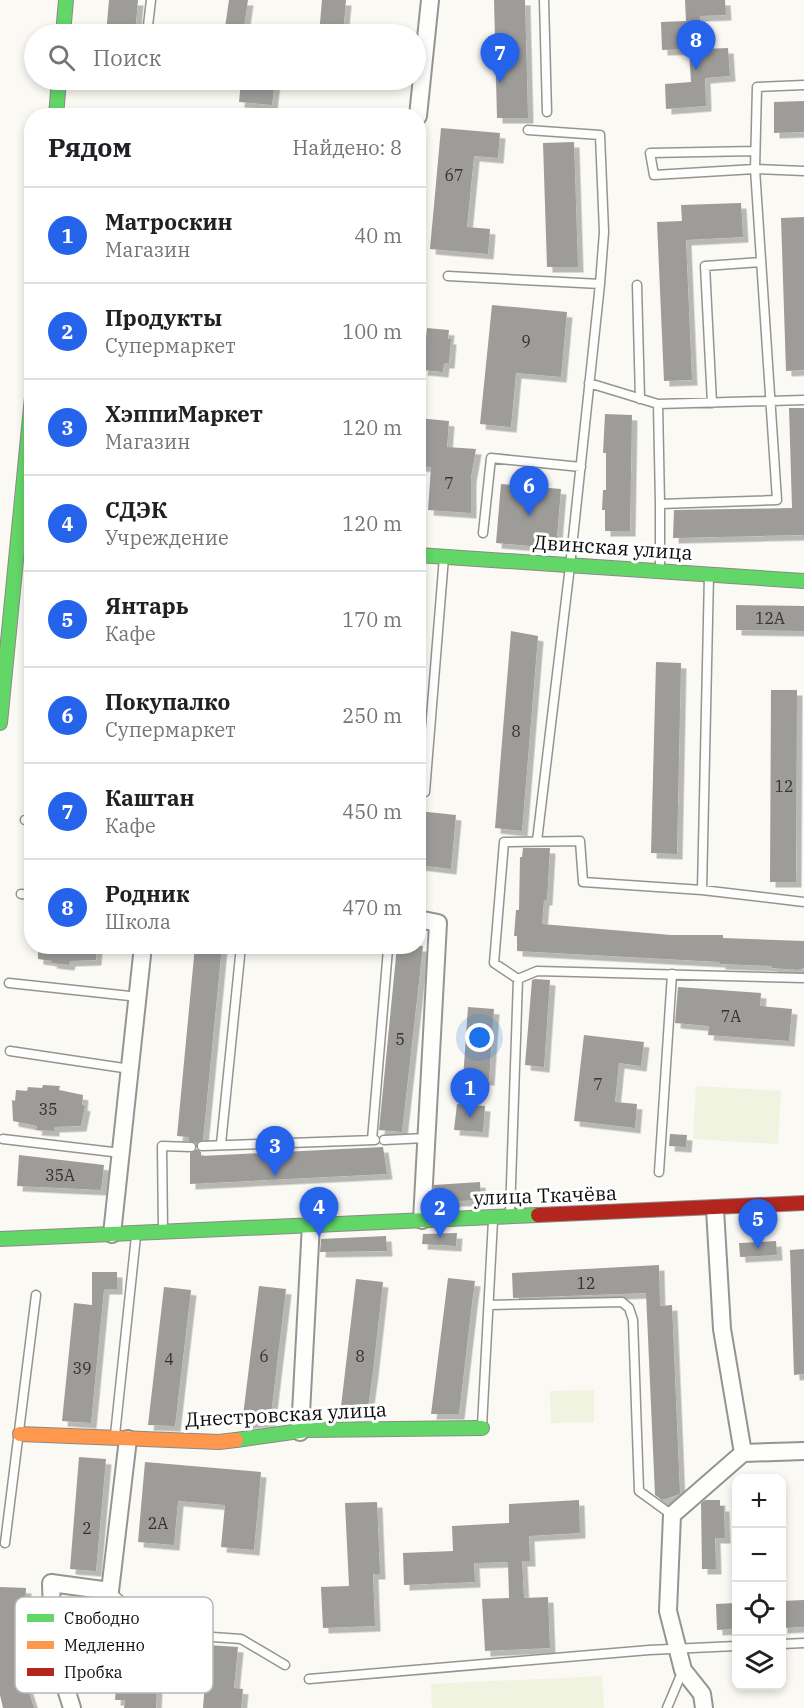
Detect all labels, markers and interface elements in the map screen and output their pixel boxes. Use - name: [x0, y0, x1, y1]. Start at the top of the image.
- pin: 8: [676, 20, 716, 70]
- search box: [24, 24, 426, 90]
- pin: 7: [480, 34, 520, 83]
- icon: search: [45, 41, 78, 74]
- text: Поиск: [93, 43, 161, 72]
- text: Рядом: [48, 130, 132, 164]
- text: Найдено: 8: [293, 134, 402, 161]
- house number: 67: [444, 165, 464, 185]
- text: Матроскин: [105, 207, 232, 236]
- text: 1: [62, 222, 74, 249]
- text: 40 m: [354, 222, 402, 249]
- text: Магазин: [105, 236, 190, 263]
- text: Продукты: [105, 303, 222, 332]
- text: 2: [62, 318, 74, 345]
- text: 100 m: [342, 318, 402, 345]
- house number: 9: [521, 331, 531, 351]
- text: Супермаркет: [105, 332, 236, 359]
- text: ХэппиМаркет: [105, 399, 263, 428]
- text: 3: [62, 414, 74, 441]
- text: 120 m: [342, 414, 402, 441]
- text: Магазин: [105, 428, 190, 455]
- pin: 6: [510, 466, 548, 516]
- house number: 7: [444, 473, 454, 493]
- text: СДЭК: [105, 495, 167, 524]
- text: 4: [62, 510, 74, 537]
- text: 120 m: [342, 510, 402, 537]
- text: Учреждение: [105, 524, 229, 551]
- street label: Двинская улица: [532, 528, 694, 566]
- text: Янтарь: [105, 591, 188, 620]
- text: 5: [62, 606, 74, 633]
- text: 170 m: [342, 606, 402, 633]
- house number: 12А: [755, 608, 785, 628]
- text: Кафе: [105, 620, 156, 647]
- text: Покупалко: [105, 687, 230, 716]
- text: 6: [62, 702, 74, 729]
- text: 250 m: [342, 702, 402, 729]
- text: Супермаркет: [105, 716, 236, 743]
- house number: 8: [511, 721, 521, 741]
- house number: 12: [774, 776, 794, 796]
- text: Каштан: [105, 783, 194, 812]
- text: 7: [62, 798, 74, 825]
- text: 450 m: [342, 798, 402, 825]
- text: Кафе: [105, 812, 156, 839]
- text: Родник: [105, 879, 189, 908]
- text: 8: [62, 894, 74, 921]
- text: 470 m: [342, 894, 402, 921]
- text: Школа: [105, 908, 171, 935]
- house number: 7А: [721, 1006, 741, 1026]
- your location: [465, 1023, 494, 1052]
- house number: 5: [395, 1029, 405, 1049]
- pin: 1: [450, 1068, 490, 1118]
- house number: 7: [593, 1074, 603, 1094]
- house number: 35: [38, 1099, 58, 1119]
- pin: 3: [256, 1126, 294, 1176]
- house number: 35А: [45, 1165, 75, 1185]
- street label: улица Ткачёва: [473, 1179, 617, 1211]
- pin: 4: [300, 1188, 338, 1237]
- pin: 2: [420, 1188, 460, 1238]
- pin: 5: [738, 1200, 777, 1249]
- house number: 12: [576, 1273, 596, 1293]
- house number: 6: [259, 1346, 269, 1366]
- house number: 8: [355, 1346, 365, 1366]
- house number: 4: [164, 1349, 174, 1369]
- house number: 39: [72, 1358, 92, 1378]
- street label: Днестровская улица: [185, 1395, 388, 1433]
- map controls: [732, 1474, 786, 1690]
- button: +: [732, 1474, 786, 1528]
- house number: 2А: [148, 1513, 168, 1533]
- house number: 2: [82, 1518, 92, 1538]
- button: −: [732, 1528, 786, 1582]
- button: locate: [732, 1582, 786, 1636]
- legend: [15, 1597, 213, 1693]
- text: Свободно: [64, 1608, 140, 1628]
- text: Медленно: [64, 1635, 145, 1655]
- button: layers: [732, 1636, 786, 1690]
- text: Пробка: [64, 1662, 123, 1682]

